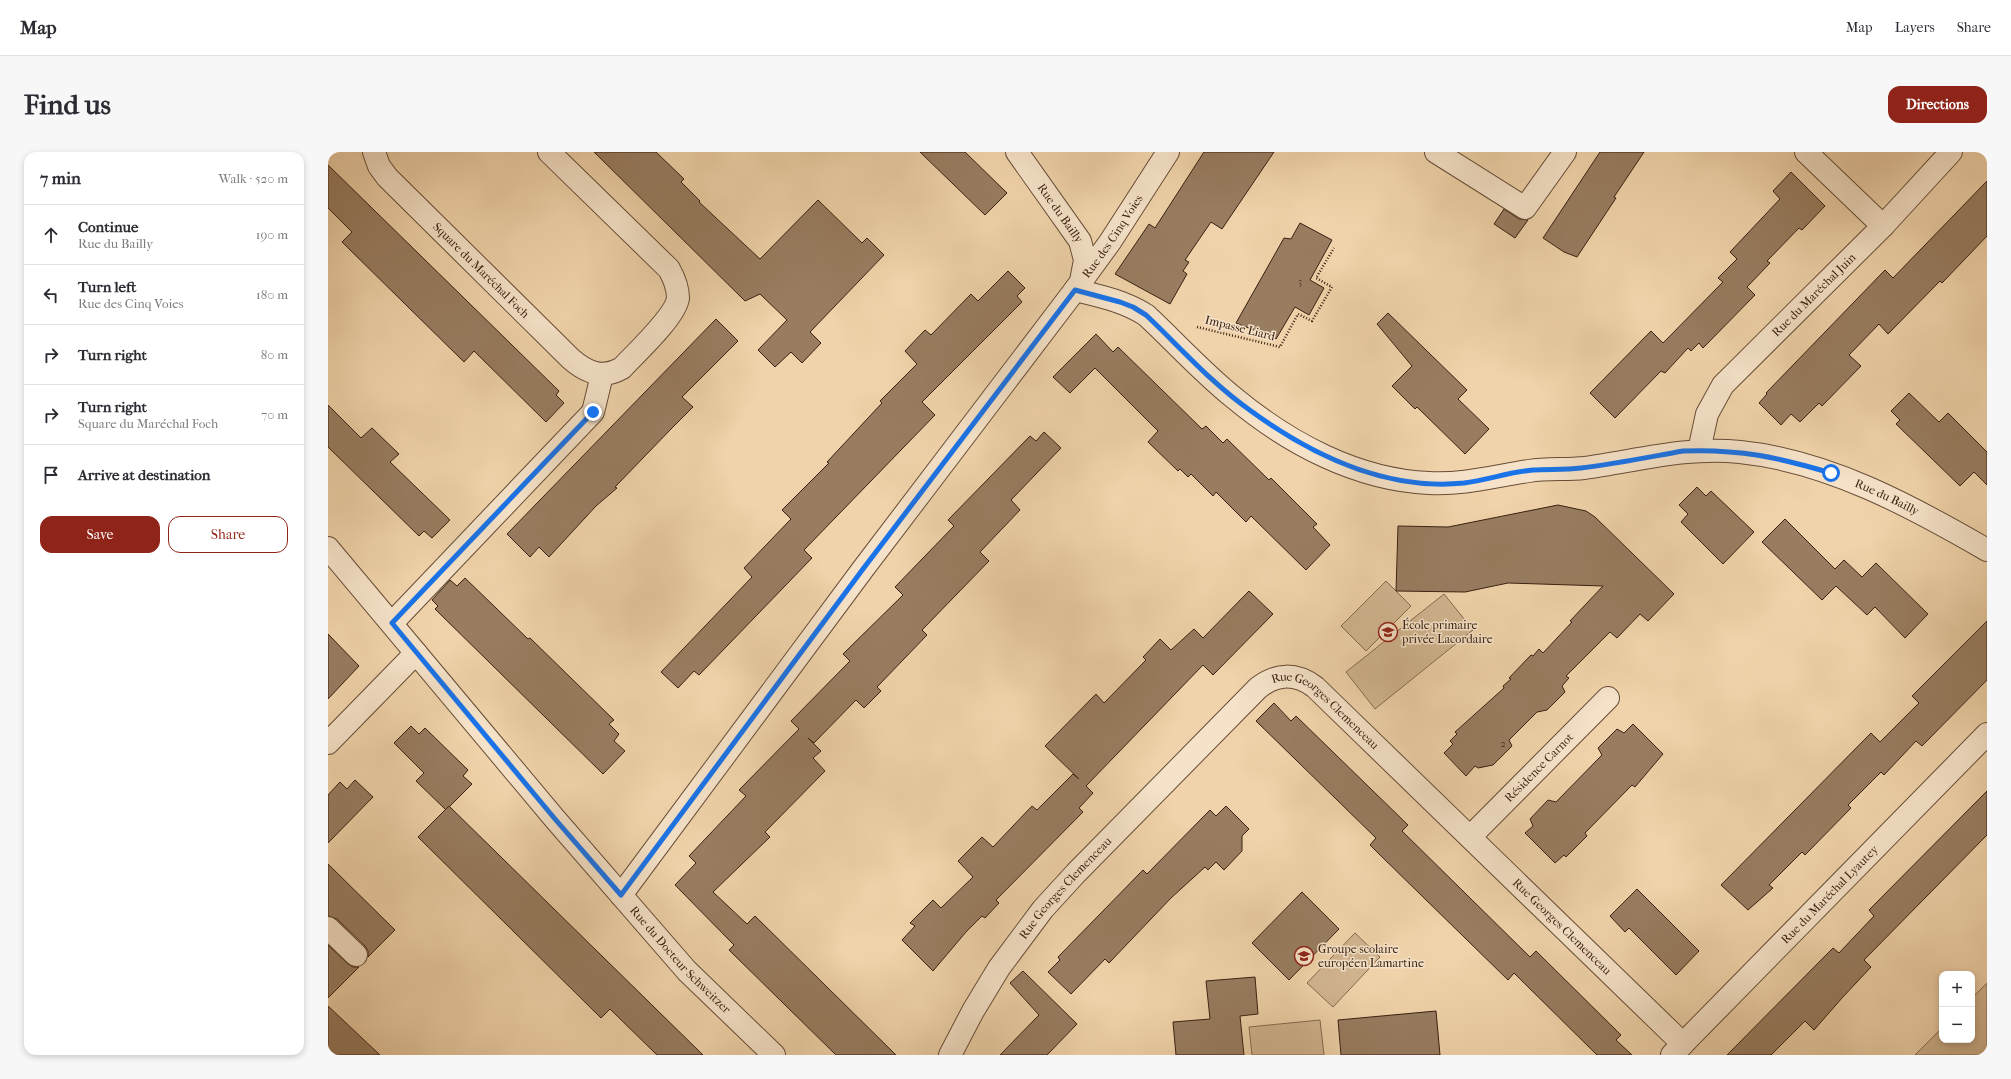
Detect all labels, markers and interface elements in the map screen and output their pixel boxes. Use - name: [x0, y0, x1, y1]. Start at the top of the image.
- text: Map: [20, 17, 56, 39]
- text: Map: [1846, 19, 1873, 36]
- text: Layers: [1895, 19, 1935, 36]
- text: Share: [1957, 19, 1991, 36]
- button: Directions: [1888, 86, 1987, 123]
- text: Find us: [24, 88, 111, 121]
- text: 7 min: [40, 168, 81, 188]
- text: Walk · 520 m: [219, 171, 288, 186]
- street label: Rue du Bailly: [1035, 181, 1086, 246]
- street label: Rue des Cinq Voies: [1079, 192, 1146, 281]
- text: Continue: [78, 218, 138, 236]
- street label: Square du Maréchal Foch: [430, 220, 532, 321]
- icon: ahead: [40, 224, 62, 246]
- text: 190 m: [256, 227, 288, 242]
- text: Rue du Bailly: [78, 236, 153, 251]
- street label: Rue du Maréchal Juin: [1769, 250, 1859, 339]
- house number: 3: [1298, 276, 1302, 288]
- text: Turn left: [78, 278, 136, 296]
- icon: left: [40, 284, 62, 306]
- text: 180 m: [256, 287, 288, 302]
- text: Rue des Cinq Voies: [78, 296, 184, 311]
- street label: Impasse Liard: [1203, 313, 1277, 344]
- icon: right: [40, 344, 62, 366]
- text: Turn right: [78, 346, 147, 364]
- text: 80 m: [261, 347, 288, 362]
- text: Turn right: [78, 398, 147, 416]
- route end: [584, 403, 602, 421]
- icon: right: [40, 404, 62, 426]
- text: 70 m: [261, 407, 288, 422]
- text: Square du Maréchal Foch: [78, 416, 218, 431]
- icon: arrive: [40, 464, 62, 486]
- route start: [1822, 464, 1840, 482]
- text: Arrive at destination: [78, 466, 210, 484]
- street label: Rue du Bailly: [1853, 476, 1922, 518]
- button: Save: [40, 516, 160, 553]
- button: Share: [168, 516, 288, 553]
- place label: École primaire privée Lacordaire: [1401, 617, 1493, 646]
- school or university icon: École primaire privée Lacordaire: [1377, 621, 1399, 643]
- street label: Rue Georges Clemenceau: [1270, 669, 1382, 752]
- street label: Résidence Carnot: [1502, 730, 1577, 805]
- house number: 2: [1500, 738, 1506, 750]
- street label: Rue Georges Clemenceau: [1016, 834, 1115, 942]
- street label: Rue du Maréchal Lyautey: [1778, 842, 1881, 947]
- street label: Rue Georges Clemenceau: [1510, 876, 1614, 978]
- street label: Rue du Docteur Schweitzer: [627, 903, 734, 1017]
- place label: Groupe scolaire européen Lamartine: [1318, 942, 1424, 970]
- school or university icon: Groupe scolaire européen Lamartine: [1293, 945, 1315, 967]
- map controls: [1939, 971, 1975, 1043]
- button: +: [1939, 971, 1975, 1007]
- button: −: [1939, 1007, 1975, 1043]

